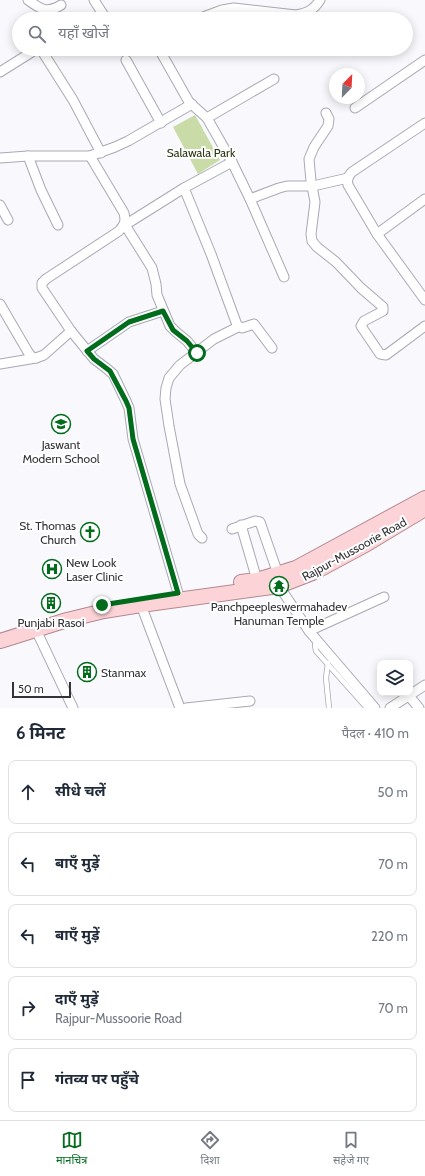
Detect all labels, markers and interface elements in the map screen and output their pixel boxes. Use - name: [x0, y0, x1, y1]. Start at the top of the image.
- search box: [12, 12, 413, 56]
- icon: search: [26, 23, 48, 45]
- text: यहाँ खोजें: [58, 24, 109, 42]
- north arrow: [329, 68, 365, 104]
- park label: Salawala Park: [167, 145, 236, 160]
- route start: [188, 344, 206, 362]
- school or university icon: Jaswant Modern School: [50, 413, 72, 435]
- place label: Jaswant Modern School: [22, 437, 100, 466]
- street label: Rajpur-Mussoorie Road: [299, 514, 409, 584]
- place label: St. Thomas Church: [19, 518, 76, 547]
- church icon: St. Thomas Church: [79, 521, 101, 543]
- place label: New Look Laser Clinic: [66, 555, 123, 584]
- hospital icon: New Look Laser Clinic: [41, 558, 63, 580]
- temple icon: Panchpeepleswermahadev Hanuman Temple: [268, 575, 290, 597]
- building icon: Punjabi Rasoi: [40, 592, 62, 614]
- route end: [93, 596, 111, 614]
- place label: Panchpeepleswermahadev Hanuman Temple: [211, 599, 347, 628]
- place label: Punjabi Rasoi: [17, 615, 85, 630]
- map controls: [377, 660, 413, 696]
- button: layers: [377, 660, 413, 696]
- building icon: Stanmax: [76, 661, 98, 683]
- place label: Stanmax: [101, 665, 147, 680]
- scale bar: [12, 680, 71, 699]
- text: 50 m: [18, 682, 44, 696]
- text: 6 मिनट: [16, 723, 65, 743]
- text: पैदल · 410 m: [342, 725, 409, 741]
- icon: ahead: [17, 781, 39, 803]
- text: सीधे चलें: [55, 782, 106, 800]
- text: 50 m: [378, 784, 408, 800]
- icon: left: [17, 853, 39, 875]
- text: बाएँ मुड़ें: [55, 854, 100, 872]
- text: 70 m: [378, 856, 408, 872]
- icon: left: [17, 925, 39, 947]
- text: बाएँ मुड़ें: [55, 926, 100, 944]
- text: 220 m: [371, 928, 408, 944]
- text: दाएँ मुड़ें: [55, 990, 99, 1008]
- icon: right: [17, 997, 39, 1019]
- text: 70 m: [378, 1000, 408, 1016]
- text: Rajpur-Mussoorie Road: [55, 1010, 182, 1026]
- icon: arrive: [17, 1069, 39, 1091]
- text: गंतव्य पर पहुँचे: [55, 1070, 139, 1088]
- tab: मानचित्र: [56, 1129, 87, 1168]
- tab: दिशा: [199, 1129, 221, 1168]
- tab: सहेजे गए: [333, 1129, 369, 1168]

